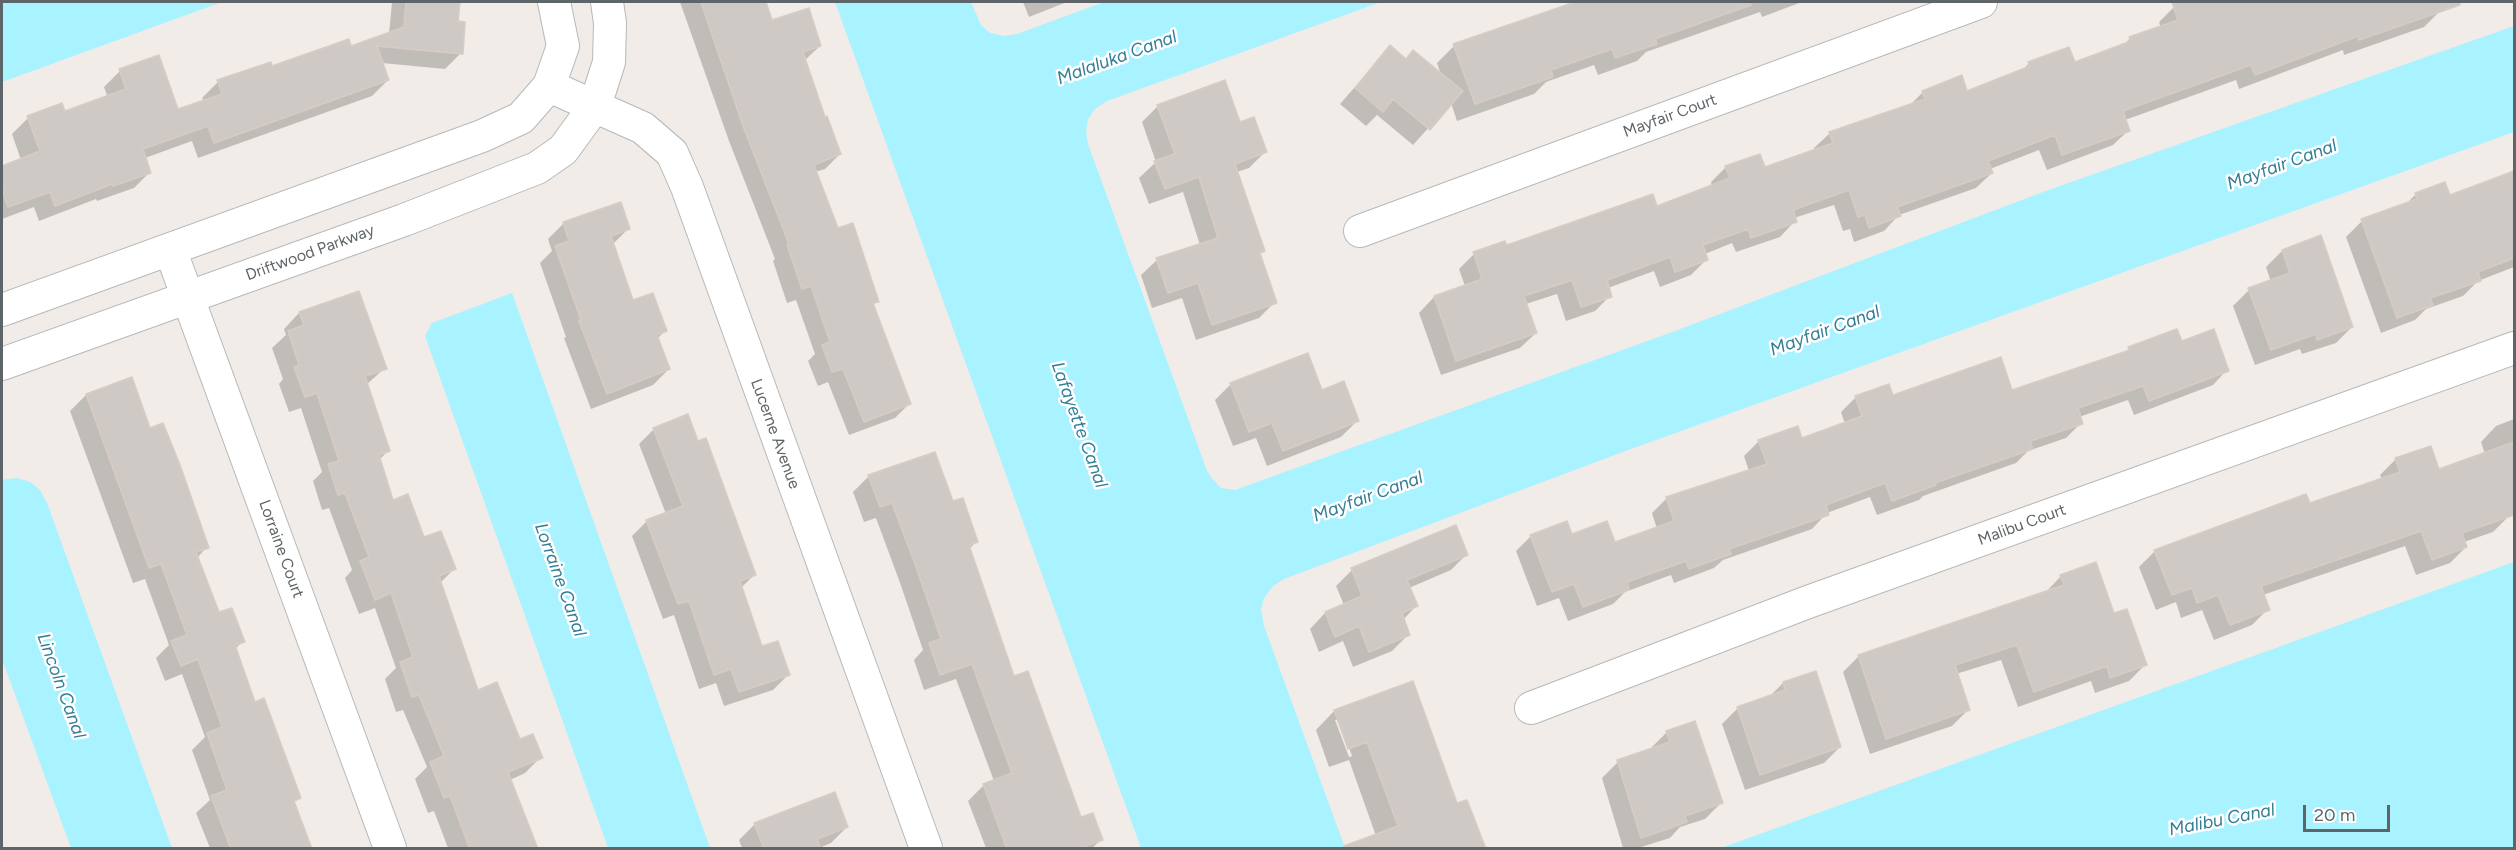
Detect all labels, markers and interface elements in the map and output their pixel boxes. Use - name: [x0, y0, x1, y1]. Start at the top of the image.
- water label: Malaluka Canal: [1054, 26, 1180, 90]
- street label: Mayfair Court: [1621, 90, 1719, 142]
- water label: Mayfair Canal: [2224, 135, 2340, 195]
- street label: Driftwood Parkway: [243, 221, 377, 285]
- water label: Mayfair Canal: [1767, 301, 1883, 361]
- water label: Lafayette Canal: [1046, 359, 1112, 491]
- street label: Lucerne Avenue: [746, 376, 804, 492]
- water label: Mayfair Canal: [1310, 467, 1426, 527]
- street label: Lorraine Court: [254, 497, 308, 601]
- street label: Malibu Court: [1975, 500, 2069, 550]
- water label: Lorraine Canal: [529, 520, 591, 640]
- water label: Lincoln Canal: [32, 630, 90, 742]
- scale bar: [2306, 793, 2393, 831]
- water label: Malibu Canal: [2167, 799, 2277, 841]
- text: 20 m: [2314, 804, 2355, 826]

